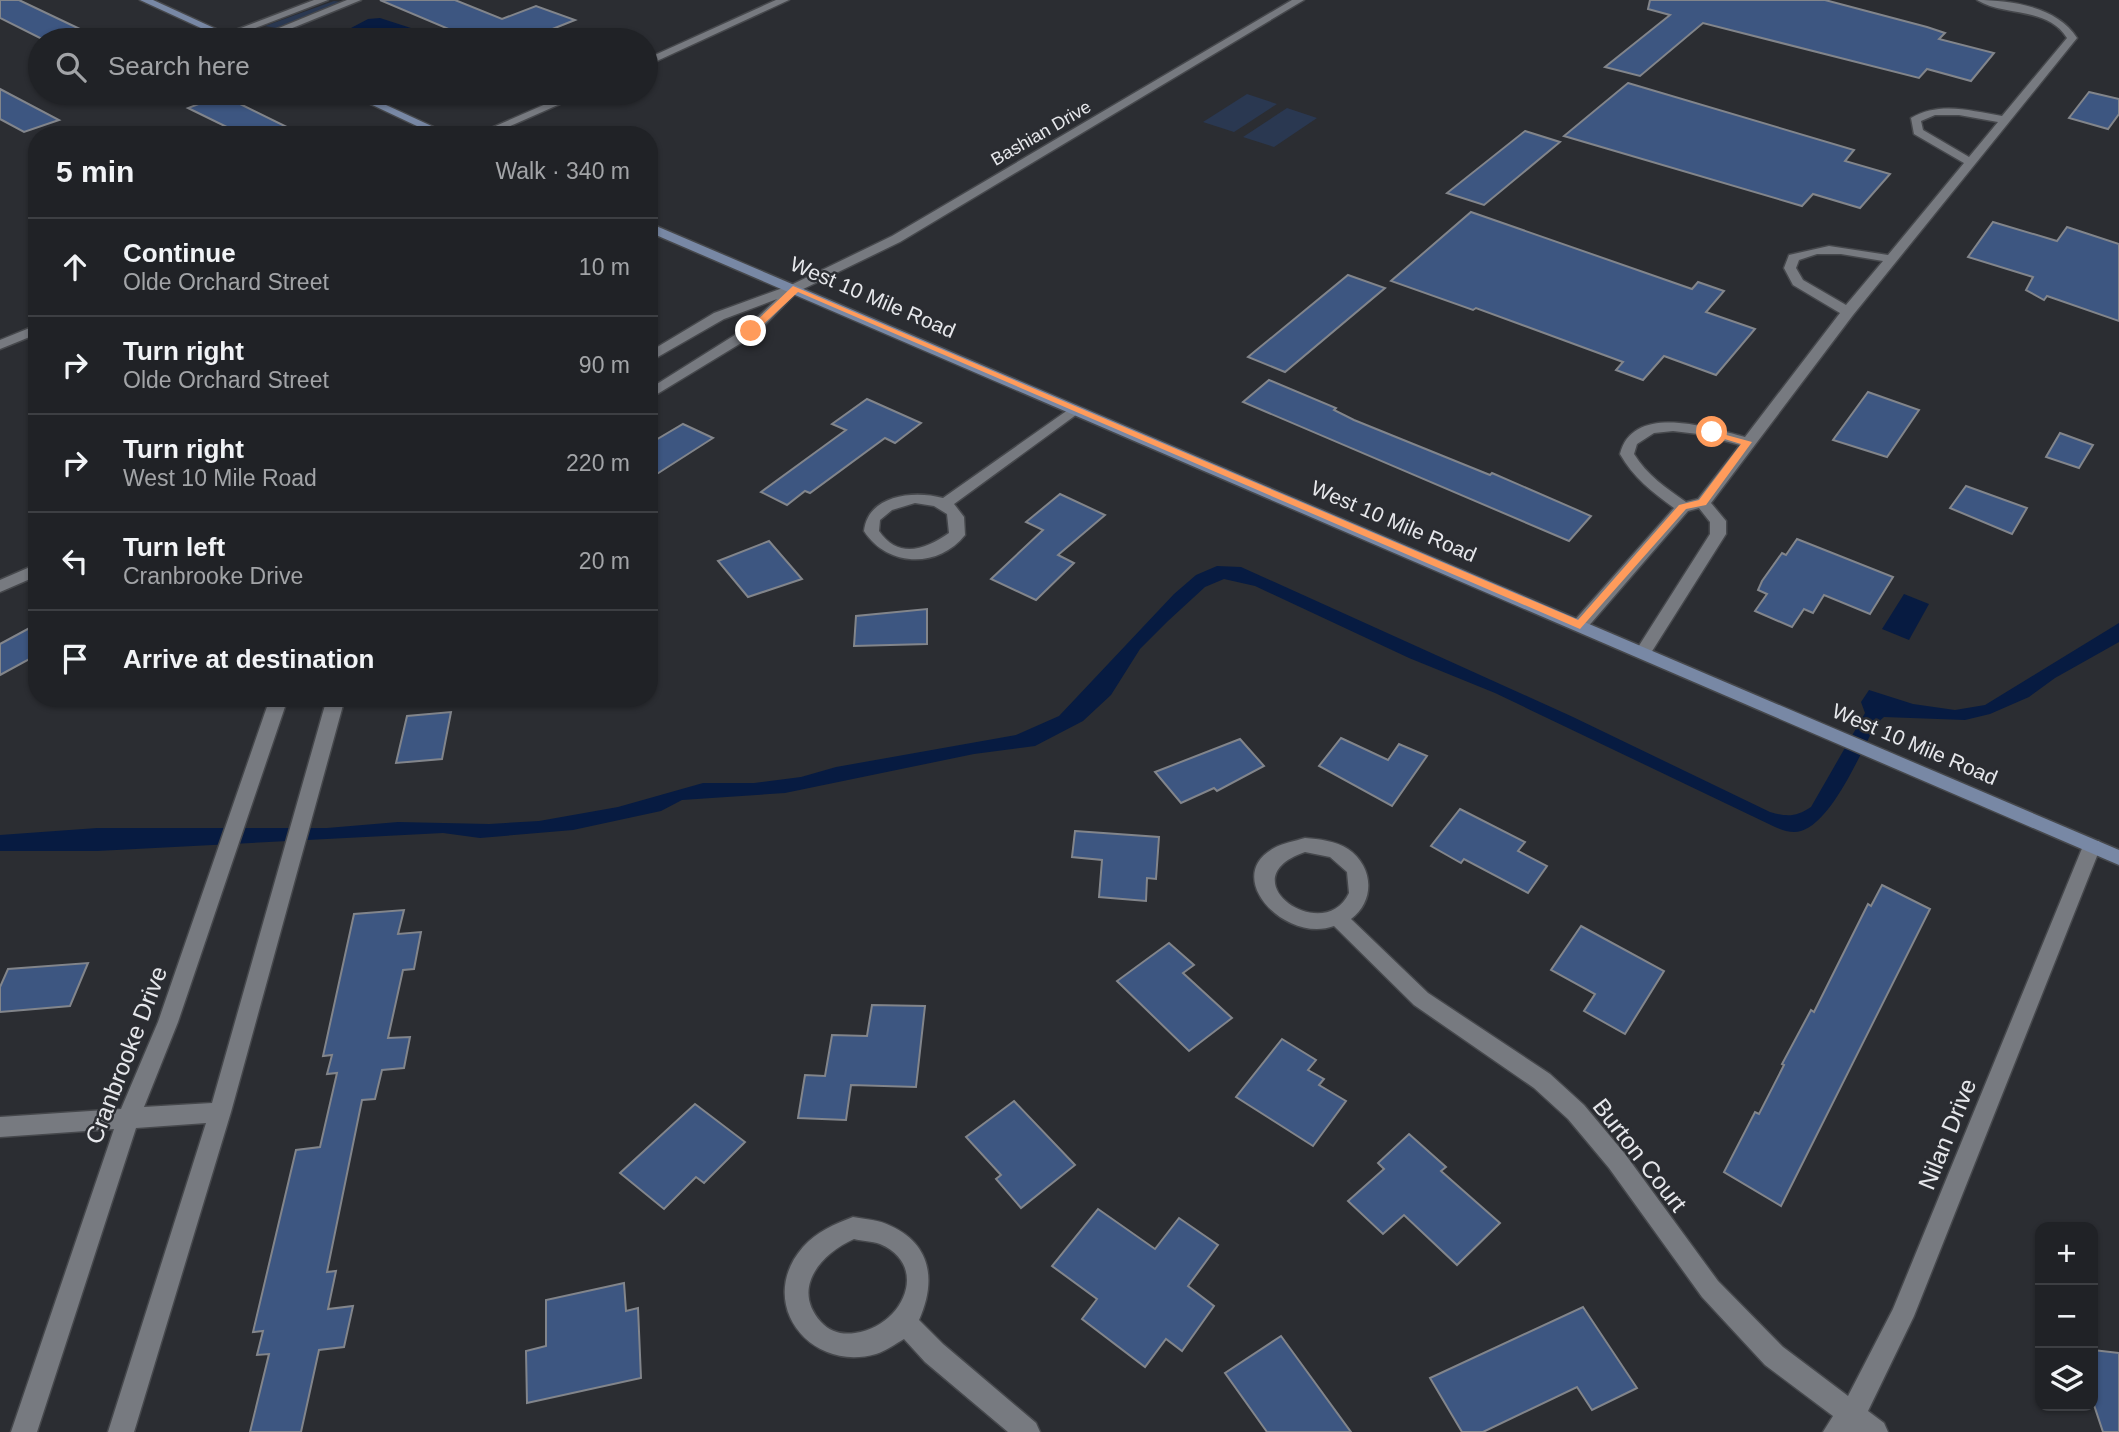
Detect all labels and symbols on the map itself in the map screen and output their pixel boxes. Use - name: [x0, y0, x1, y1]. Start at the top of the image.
- street label: Bashian Drive: [987, 96, 1095, 170]
- street label: West 10 Mile Road: [787, 252, 959, 342]
- route end: [735, 315, 766, 346]
- route start: [1696, 416, 1727, 447]
- street label: West 10 Mile Road: [1308, 476, 1480, 566]
- street label: West 10 Mile Road: [1829, 699, 2001, 789]
- street label: Cranbrooke Drive: [80, 962, 172, 1148]
- street label: Nilan Drive: [1912, 1075, 1982, 1193]
- street label: Burton Court: [1587, 1093, 1693, 1217]

